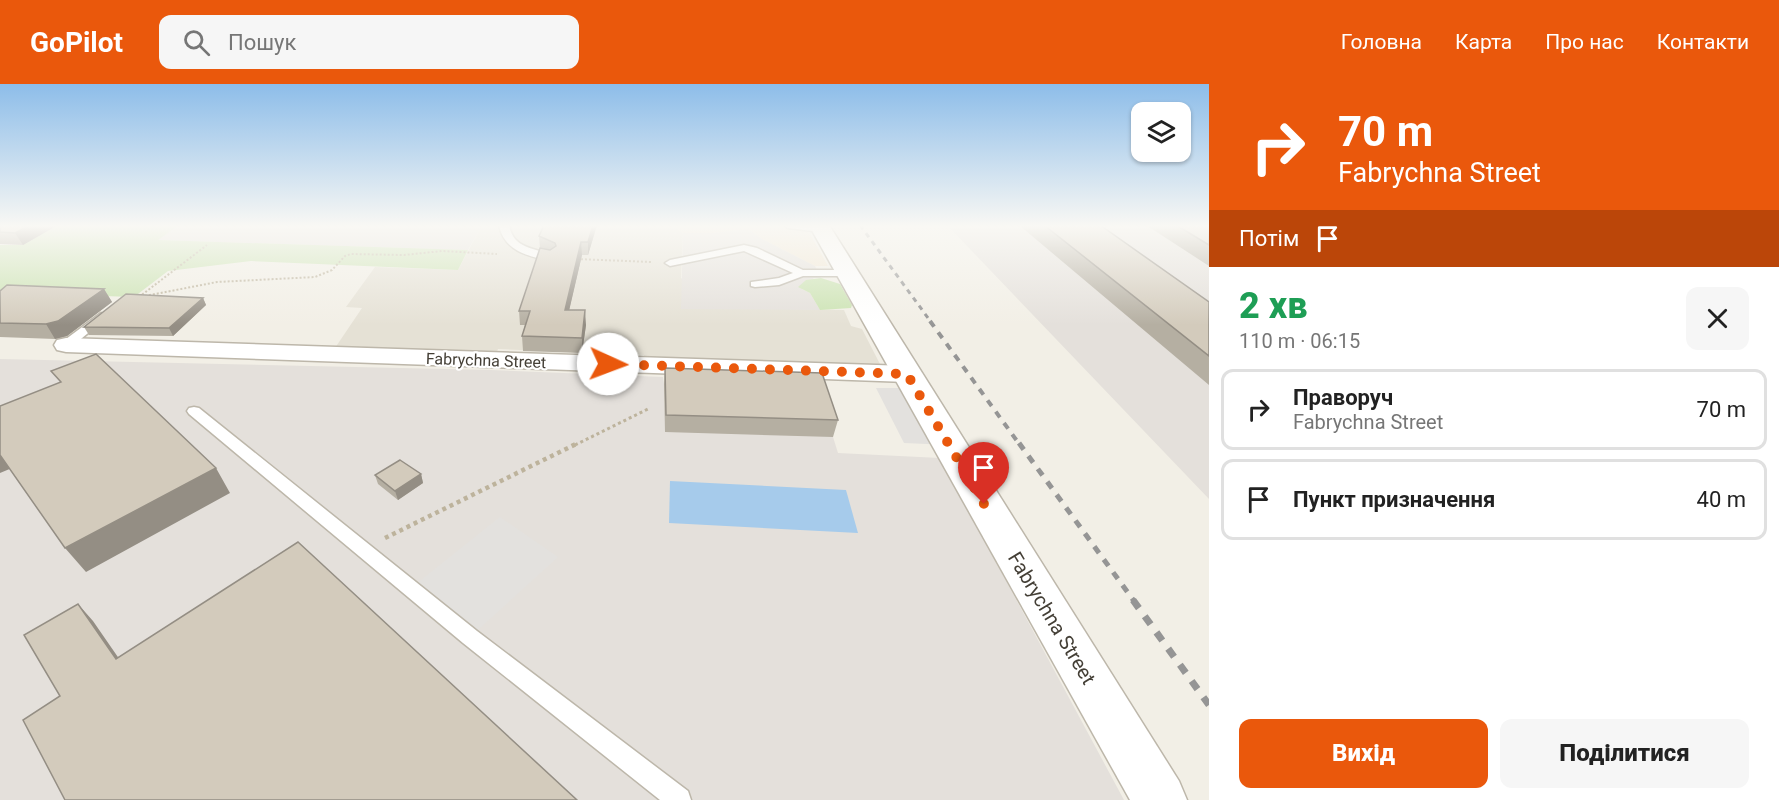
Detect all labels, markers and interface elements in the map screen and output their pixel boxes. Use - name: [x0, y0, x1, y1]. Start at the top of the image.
- search box: [159, 15, 579, 69]
- text: GoPilot: [30, 26, 123, 59]
- icon: search: [180, 26, 213, 59]
- text: Пошук: [228, 30, 296, 55]
- text: Головна: [1341, 30, 1422, 54]
- text: Карта: [1455, 30, 1512, 54]
- text: Про нас: [1545, 30, 1624, 54]
- text: Контакти: [1657, 30, 1749, 54]
- map controls: [1131, 102, 1191, 162]
- button: layers: [1131, 102, 1191, 162]
- text: 70 m: [1338, 107, 1433, 156]
- icon: right: [1239, 108, 1317, 186]
- text: Fabrychna Street: [1338, 157, 1541, 189]
- icon: arrive: [1311, 222, 1344, 255]
- text: Потім: [1239, 226, 1299, 251]
- text: 2 хв: [1239, 285, 1307, 327]
- button: close: [1686, 287, 1749, 350]
- text: 110 m · 06:15: [1239, 329, 1360, 353]
- position arrow: [576, 332, 640, 396]
- street label: Fabrychna Street: [426, 349, 546, 372]
- text: Праворуч: [1293, 385, 1393, 410]
- icon: right: [1242, 393, 1275, 426]
- text: 70 m: [1697, 397, 1746, 422]
- text: Fabrychna Street: [1293, 410, 1443, 434]
- pin: [958, 442, 1009, 504]
- icon: arrive: [967, 451, 1000, 484]
- icon: arrive: [1242, 483, 1275, 516]
- text: Пункт призначення: [1293, 487, 1495, 512]
- text: 40 m: [1697, 487, 1746, 512]
- street label: Fabrychna Street: [1003, 547, 1101, 689]
- button: Вихід: [1239, 719, 1488, 788]
- button: Поділитися: [1500, 719, 1749, 788]

